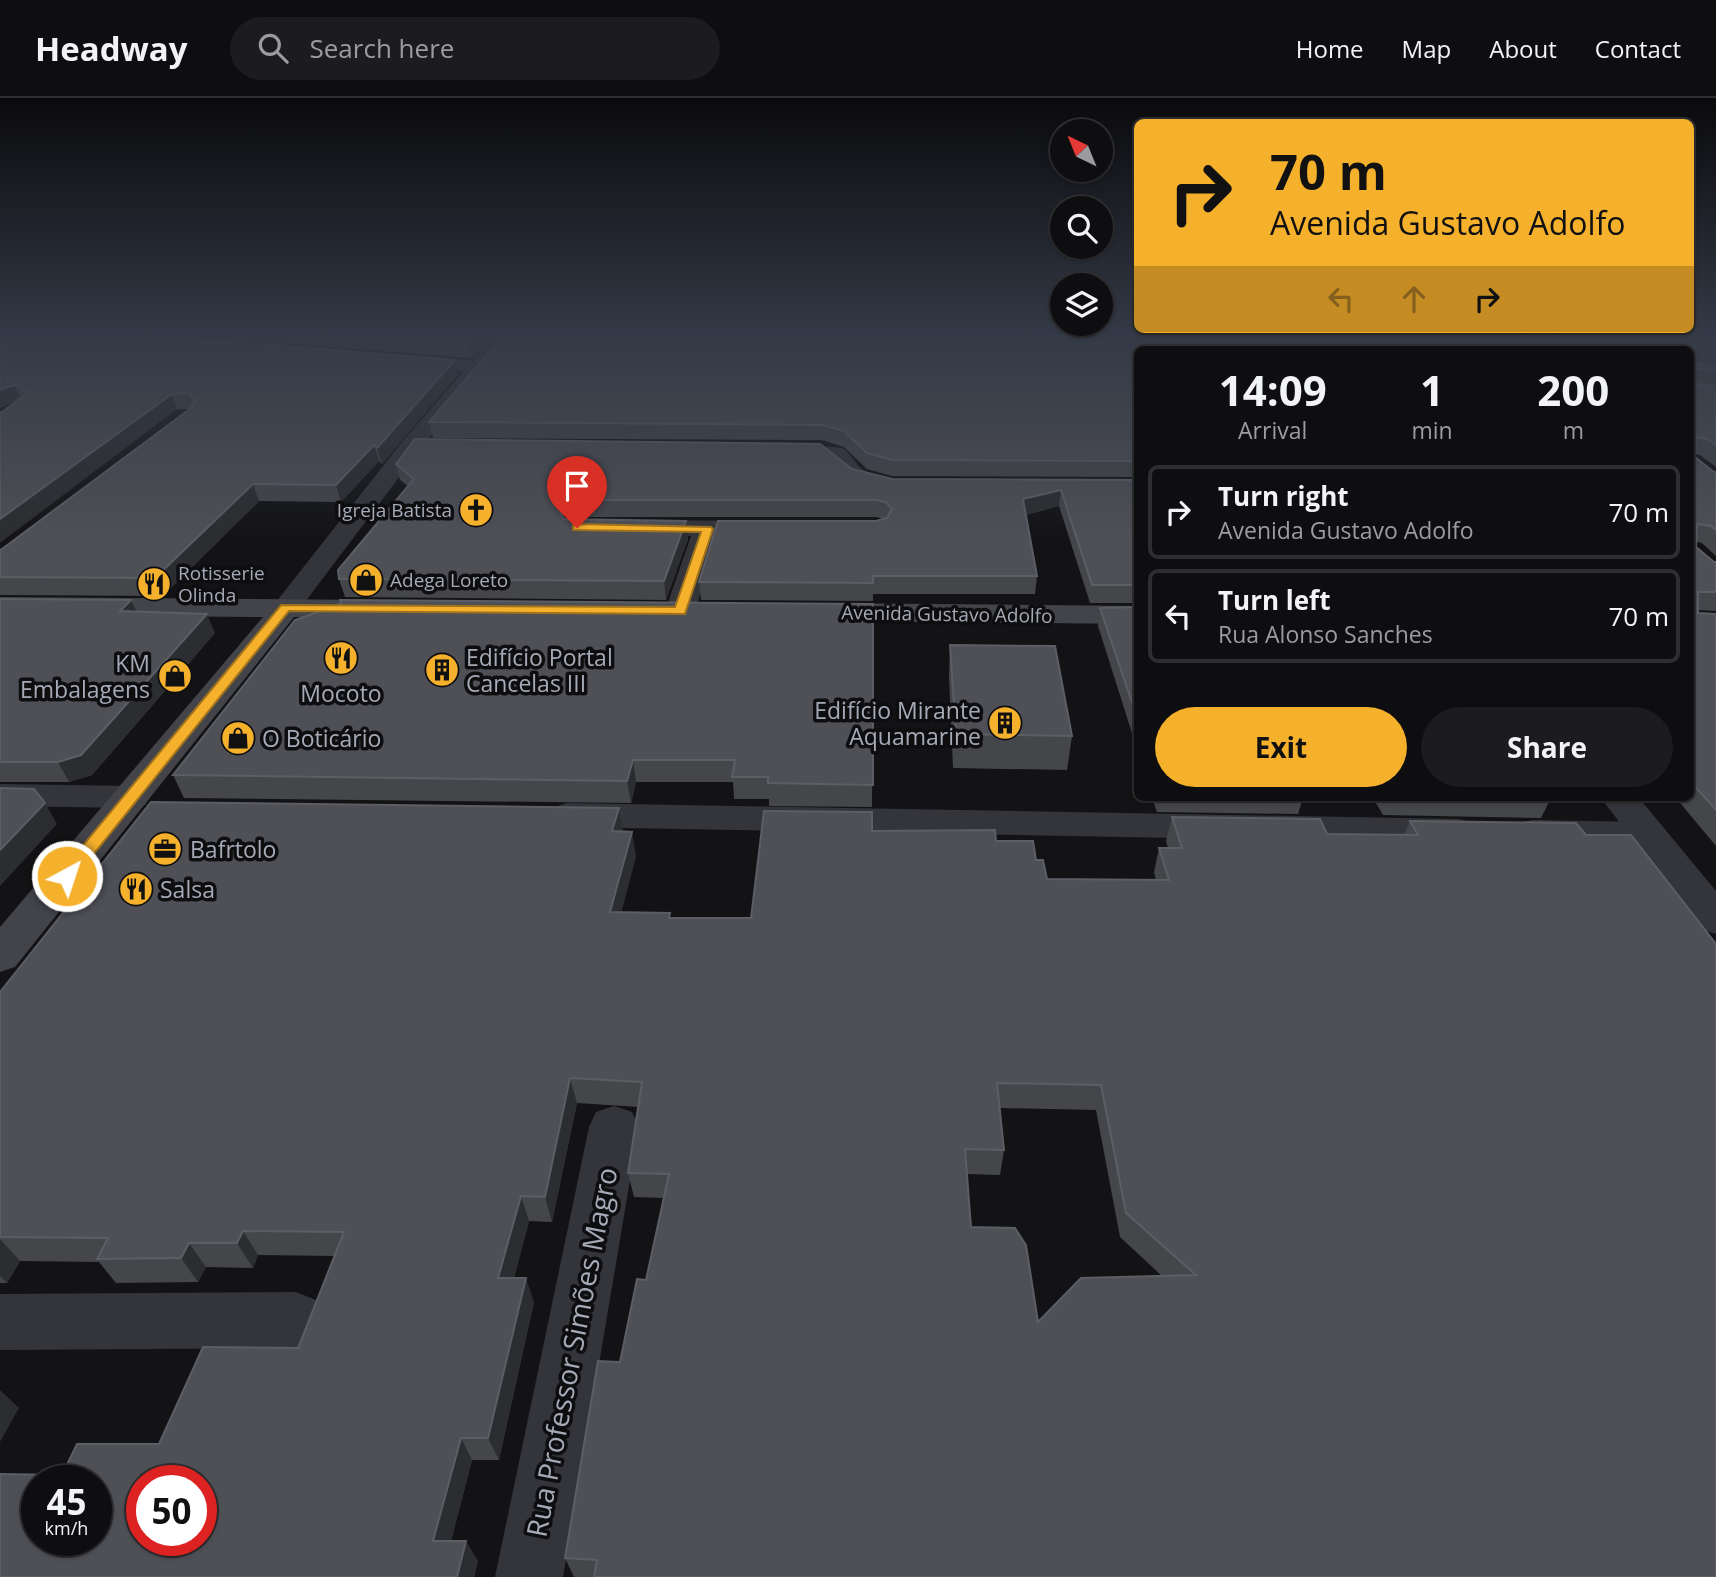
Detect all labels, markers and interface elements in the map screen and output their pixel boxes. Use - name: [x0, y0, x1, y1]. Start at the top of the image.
- search box: [230, 17, 720, 80]
- text: Headway: [35, 26, 188, 71]
- icon: search: [254, 29, 292, 67]
- text: Search here: [310, 30, 454, 66]
- text: Home: [1296, 32, 1364, 65]
- text: Map: [1402, 32, 1451, 65]
- text: About: [1489, 32, 1557, 65]
- text: Contact: [1595, 32, 1681, 65]
- north arrow: [1050, 119, 1113, 182]
- map controls: [1050, 119, 1113, 336]
- text: 70 m: [1270, 138, 1387, 204]
- icon: right: [1155, 147, 1246, 238]
- button: search: [1050, 196, 1113, 259]
- text: Avenida Gustavo Adolfo: [1270, 201, 1626, 244]
- button: layers: [1050, 273, 1113, 336]
- icon: left: [1322, 280, 1360, 318]
- icon: ahead: [1395, 280, 1433, 318]
- icon: right: [1468, 280, 1506, 318]
- text: 14:09: [1219, 361, 1327, 418]
- text: 1: [1420, 361, 1444, 418]
- text: 200: [1537, 361, 1609, 418]
- text: Arrival: [1238, 414, 1307, 446]
- text: min: [1411, 414, 1453, 446]
- text: m: [1563, 414, 1584, 446]
- pin: [547, 456, 607, 528]
- icon: arrive: [558, 467, 596, 505]
- text: Turn right: [1218, 478, 1349, 514]
- church icon: Igreja Batista: [457, 491, 495, 529]
- icon: right: [1159, 493, 1197, 531]
- text: 70 m: [1608, 494, 1669, 530]
- place label: Igreja Batista: [337, 497, 452, 523]
- text: Avenida Gustavo Adolfo: [1218, 514, 1474, 546]
- place label: Rotisserie Olinda: [178, 560, 265, 608]
- shop icon: Adega Loreto: [347, 561, 385, 599]
- restaurant icon: Rotisserie Olinda: [135, 565, 173, 603]
- place label: Adega Loreto: [390, 567, 508, 593]
- text: Turn left: [1218, 582, 1330, 618]
- icon: left: [1159, 597, 1197, 635]
- text: 70 m: [1608, 598, 1669, 634]
- street label: Avenida Gustavo Adolfo: [841, 599, 1053, 629]
- text: Rua Alonso Sanches: [1218, 618, 1433, 650]
- restaurant icon: Mocoto: [322, 639, 360, 677]
- place label: Edifício Portal Cancelas III: [466, 641, 613, 699]
- place label: KM Embalagens: [20, 647, 150, 705]
- building icon: Edifício Portal Cancelas III: [423, 651, 461, 689]
- shop icon: KM Embalagens: [156, 657, 194, 695]
- place label: Mocoto: [300, 677, 382, 709]
- place label: Edifício Mirante Aquamarine: [814, 694, 981, 752]
- building icon: Edifício Mirante Aquamarine: [986, 704, 1024, 742]
- button: Exit: [1155, 707, 1407, 787]
- button: Share: [1421, 707, 1673, 787]
- shop icon: O Boticário: [219, 719, 257, 757]
- place label: O Boticário: [262, 722, 381, 754]
- office icon: Bafrtolo: [146, 830, 184, 868]
- place label: Bafrtolo: [190, 833, 276, 865]
- position arrow: [30, 839, 104, 913]
- restaurant icon: Salsa: [117, 870, 155, 908]
- place label: Salsa: [160, 873, 215, 905]
- street label: Rua Professor Simões Magro: [517, 1164, 625, 1540]
- speed limit sign: 50: [126, 1465, 217, 1556]
- text: 45: [46, 1478, 87, 1525]
- text: km/h: [45, 1516, 88, 1540]

